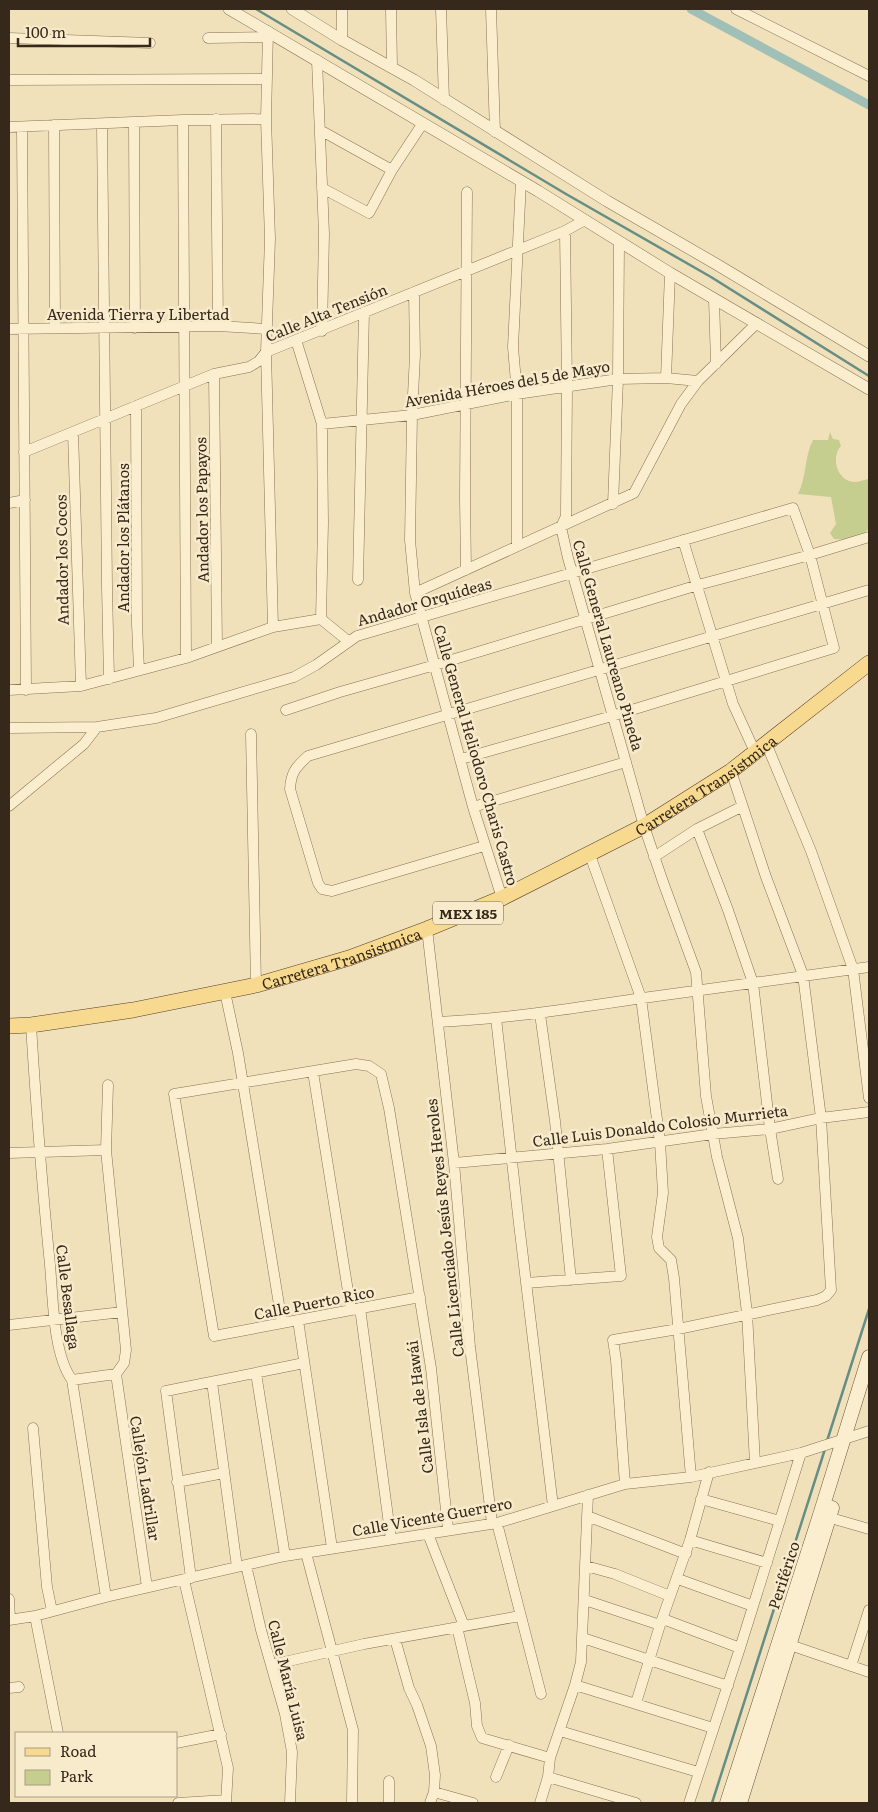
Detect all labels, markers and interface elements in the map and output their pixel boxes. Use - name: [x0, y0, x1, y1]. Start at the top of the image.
- scale bar: [18, 15, 150, 47]
- text: 100 m: [25, 20, 66, 43]
- street label: Calle Alta Tensión: [262, 277, 391, 347]
- street label: Avenida Tierra y Libertad: [47, 302, 229, 325]
- street label: Avenida Héroes del 5 de Mayo: [402, 354, 612, 412]
- street label: Andador los Papayos: [188, 437, 214, 583]
- street label: Andador los Plátanos: [111, 463, 134, 613]
- street label: Andador los Cocos: [48, 494, 74, 626]
- street label: Calle General Laureano Pineda: [568, 537, 650, 754]
- street label: Andador Orquídeas: [354, 571, 494, 631]
- street label: Calle General Heliodoro Charis Castro: [429, 622, 525, 888]
- street label: Carretera Transistmica: [630, 728, 782, 840]
- road number: MEX 185: [433, 901, 503, 924]
- street label: Carretera Transistmica: [259, 920, 425, 994]
- street label: Calle Licenciado Jesús Reyes Heroles: [419, 1098, 469, 1358]
- street label: Calle Luis Donaldo Colosio Murrieta: [531, 1098, 790, 1152]
- street label: Calle Besallaga: [51, 1243, 87, 1352]
- street label: Calle Puerto Rico: [252, 1279, 376, 1325]
- street label: Calle Isla de Hawái: [399, 1339, 439, 1475]
- street label: Callejón Ladrillar: [125, 1414, 167, 1542]
- street label: Calle Vicente Guerrero: [350, 1491, 514, 1541]
- street label: Periférico: [761, 1538, 805, 1612]
- street label: Calle María Luisa: [263, 1617, 315, 1744]
- legend: [15, 1732, 178, 1797]
- text: Road: [60, 1739, 96, 1762]
- text: Park: [60, 1764, 94, 1787]

